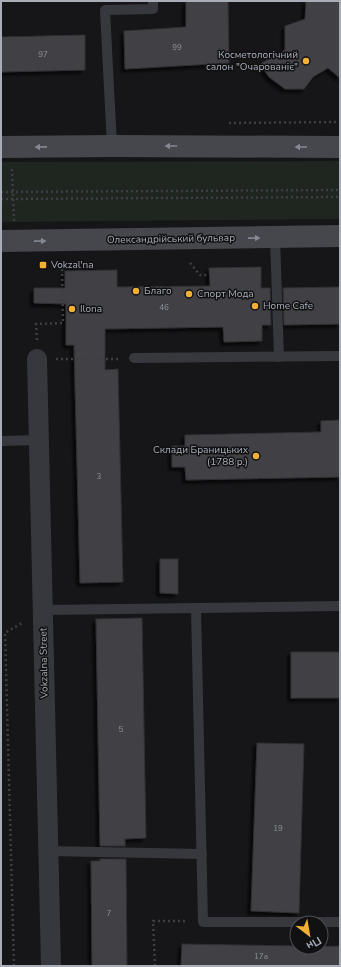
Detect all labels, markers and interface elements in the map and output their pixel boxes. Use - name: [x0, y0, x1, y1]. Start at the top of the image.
- house number: 99: [172, 42, 182, 53]
- place label: Косметологічний салон "Очарованіє": [206, 48, 298, 74]
- house number: 97: [38, 49, 48, 60]
- marker: Косметологічний салон "Очарованіє": [301, 56, 311, 66]
- one-way arrow: [164, 143, 177, 149]
- one-way arrow: [34, 144, 47, 150]
- one-way arrow: [294, 144, 307, 150]
- street label: Олександрійський бульвар: [107, 231, 235, 247]
- one-way arrow: [248, 234, 260, 241]
- one-way arrow: [34, 237, 46, 244]
- place label: Vokzal'na: [50, 258, 93, 272]
- marker: Vokzal'na: [38, 260, 48, 270]
- place label: Благо: [144, 284, 172, 298]
- marker: Благо: [131, 286, 141, 296]
- place label: Спорт Мода: [197, 287, 254, 301]
- marker: Спорт Мода: [184, 289, 194, 299]
- place label: Home Cafe: [263, 299, 313, 313]
- marker: Home Cafe: [250, 301, 260, 311]
- place label: Ilona: [80, 302, 102, 316]
- house number: 46: [159, 302, 169, 313]
- marker: Ilona: [67, 304, 77, 314]
- place label: Склади Браницьких (1788 р.): [153, 443, 249, 469]
- marker: Склади Браницьких (1788 р.): [251, 451, 261, 461]
- house number: 3: [97, 471, 102, 482]
- street label: Vokzalna Street: [36, 627, 52, 699]
- house number: 5: [119, 724, 124, 735]
- house number: 19: [273, 823, 283, 834]
- house number: 7: [107, 908, 112, 919]
- north arrow: [289, 915, 329, 955]
- text: Пн: [304, 933, 324, 953]
- house number: 17а: [254, 951, 268, 962]

